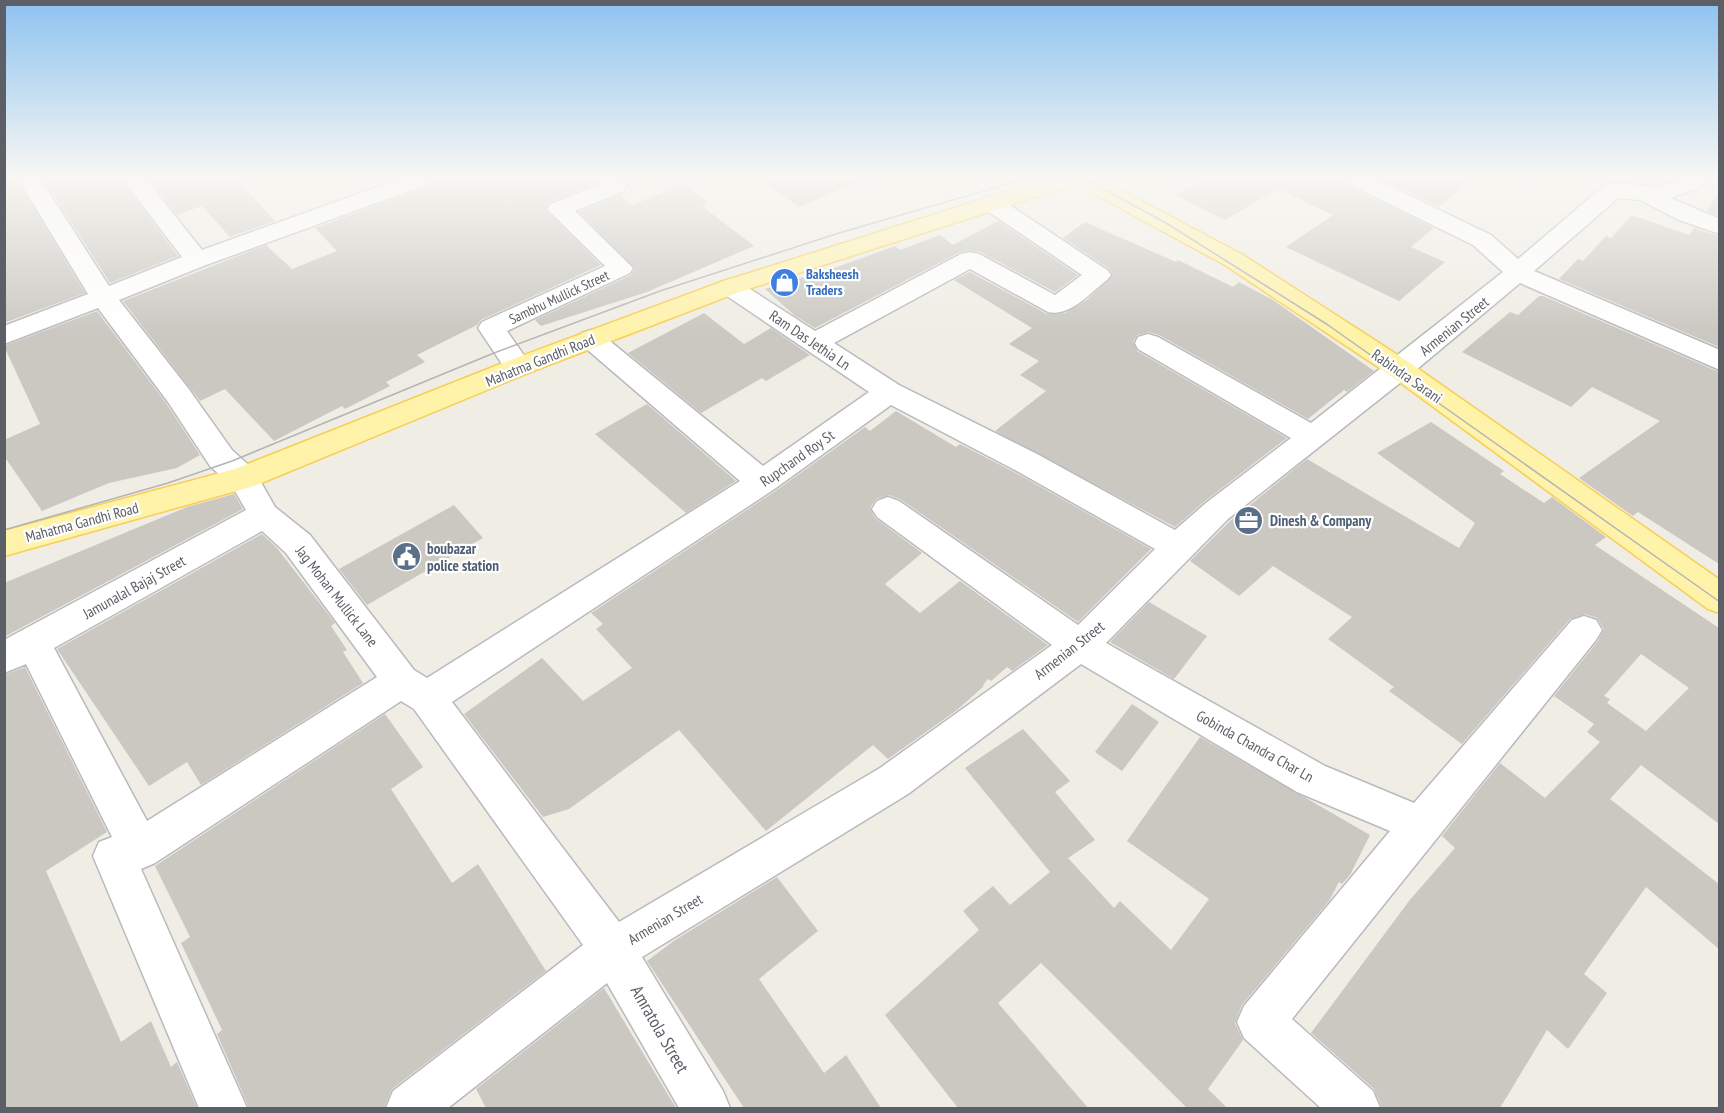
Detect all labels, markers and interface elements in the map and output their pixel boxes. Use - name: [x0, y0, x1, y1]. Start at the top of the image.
- place label: Baksheesh Traders: [806, 265, 859, 299]
- street label: Sambhu Mullick Street: [506, 266, 612, 328]
- shop icon: Baksheesh Traders: [769, 266, 801, 298]
- street label: Armenian Street: [1415, 292, 1493, 360]
- street label: Ram Das Jethia Ln: [766, 306, 854, 374]
- street label: Mahatma Gandhi Road: [483, 329, 597, 391]
- street label: Rabindra Sarani: [1368, 345, 1446, 407]
- street label: Rupchand Roy St: [756, 425, 838, 491]
- street label: Mahatma Gandhi Road: [23, 498, 141, 546]
- office icon: Dinesh & Company: [1233, 504, 1265, 536]
- place label: Dinesh & Company: [1270, 511, 1372, 530]
- place label: boubazar police station: [427, 539, 499, 575]
- street label: Jag Mohan Mullick Lane: [291, 541, 382, 650]
- public building icon: boubazar police station: [390, 541, 422, 573]
- street label: Jamunalal Bajaj Street: [78, 551, 189, 624]
- street label: Armenian Street: [1030, 617, 1108, 683]
- street label: Gobinda Chandra Char Ln: [1193, 706, 1317, 786]
- street label: Armenian Street: [624, 889, 706, 949]
- street label: Amratola Street: [626, 981, 694, 1077]

